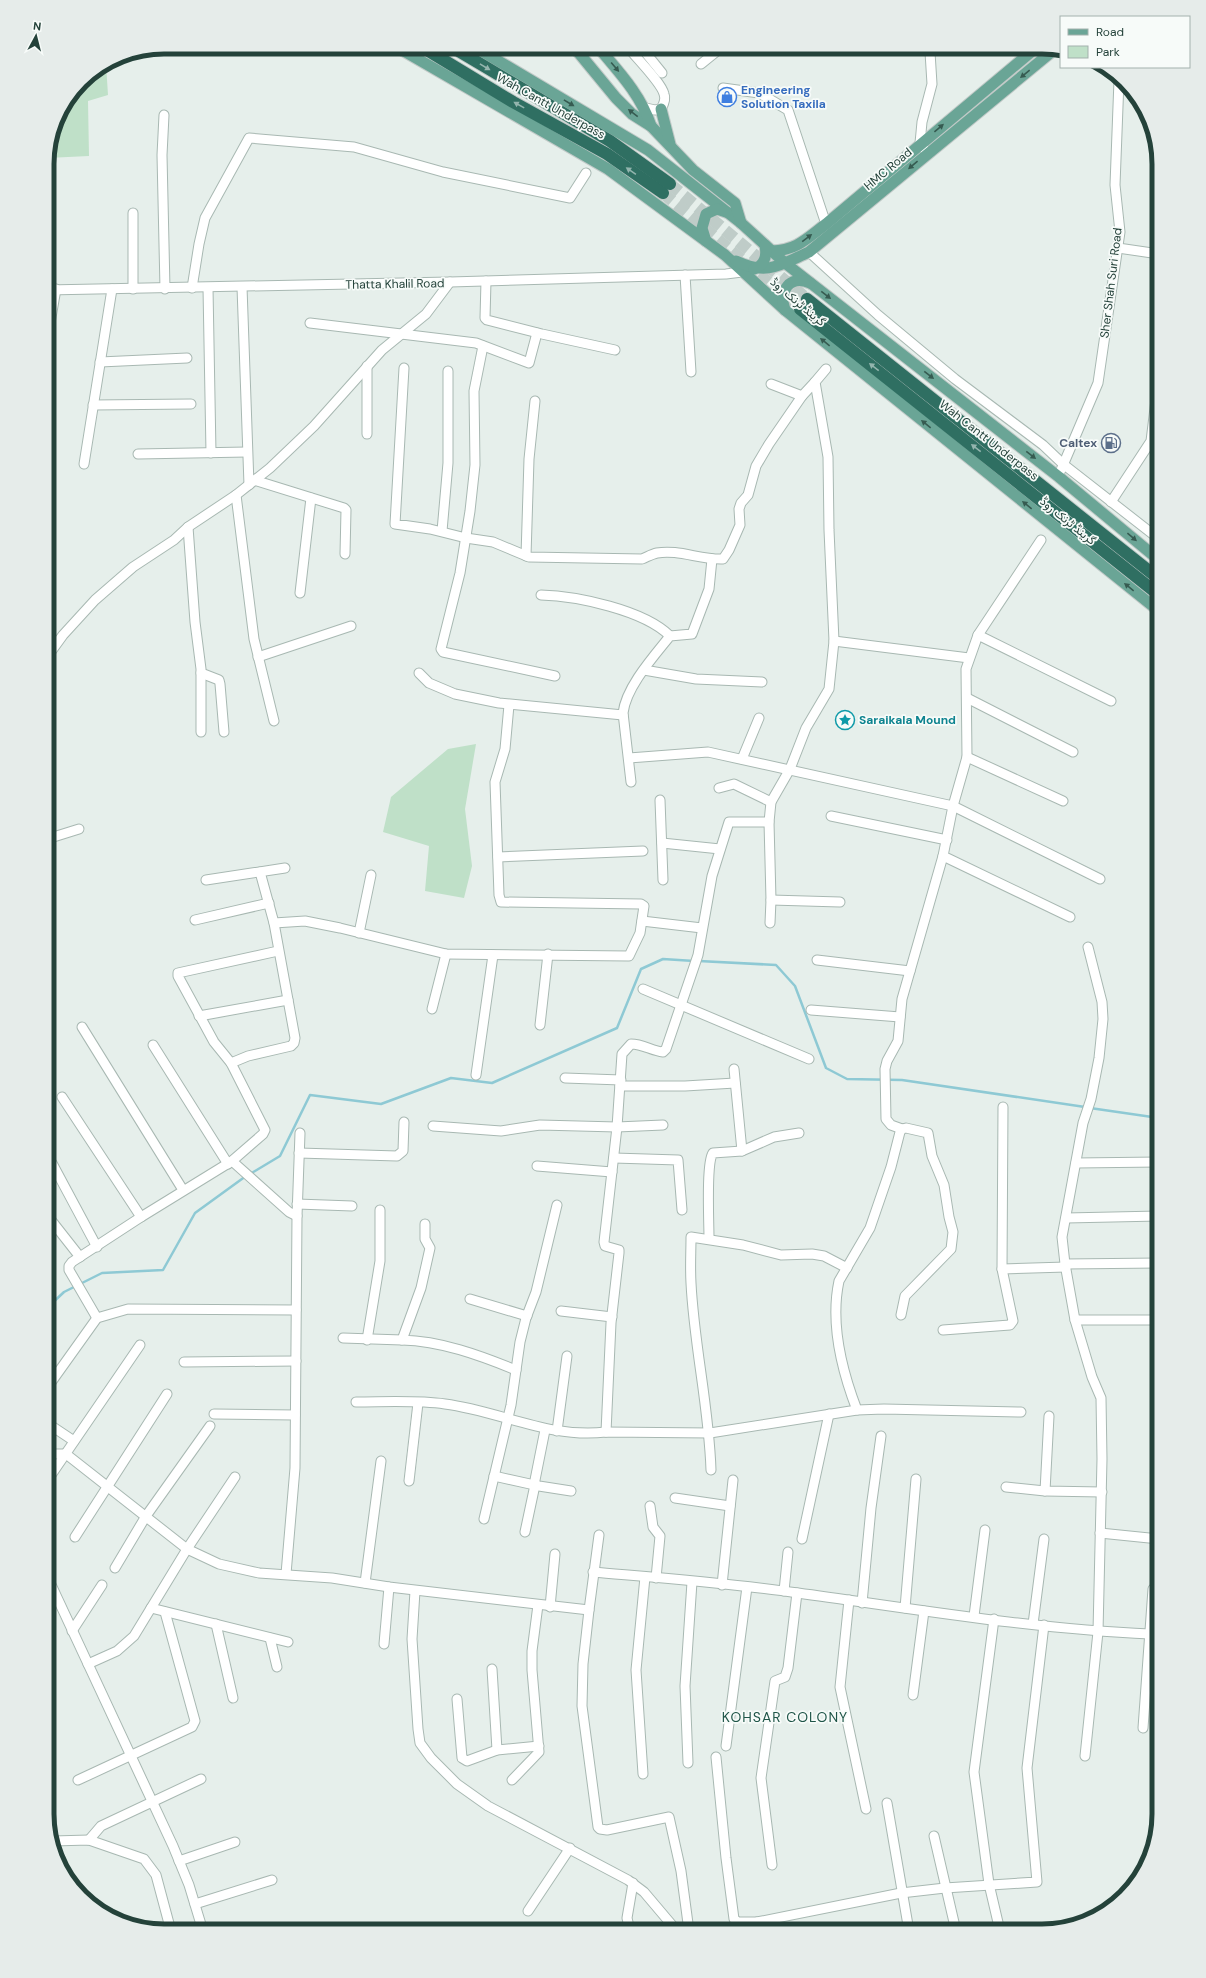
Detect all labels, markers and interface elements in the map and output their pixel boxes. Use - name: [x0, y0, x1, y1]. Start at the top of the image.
- north arrow: [16, 16, 56, 56]
- legend: [1060, 16, 1190, 68]
- text: N: [32, 19, 42, 34]
- text: Road: [1096, 24, 1124, 40]
- text: Park: [1096, 44, 1120, 60]
- one-way arrow: [610, 62, 619, 72]
- one-way arrow: [479, 63, 491, 70]
- street label: Wah Cantt Underpass: [494, 69, 608, 143]
- one-way arrow: [1019, 69, 1030, 78]
- place label: Engineering Solution Taxila: [741, 82, 826, 112]
- shop icon: Engineering Solution Taxila: [716, 86, 738, 108]
- one-way arrow: [563, 99, 575, 106]
- one-way arrow: [513, 102, 525, 109]
- one-way arrow: [627, 109, 638, 118]
- one-way arrow: [934, 123, 944, 132]
- street label: HMC Road: [861, 144, 915, 194]
- one-way arrow: [908, 160, 919, 169]
- one-way arrow: [626, 167, 636, 175]
- street label: Sher Shah Suri Road: [1096, 227, 1126, 339]
- one-way arrow: [802, 234, 812, 242]
- street label: گرینڈ ٹرنک روڈ: [767, 274, 829, 330]
- street label: Thatta Khalil Road: [345, 275, 445, 293]
- one-way arrow: [821, 291, 832, 299]
- one-way arrow: [819, 338, 830, 347]
- one-way arrow: [868, 363, 879, 372]
- one-way arrow: [924, 371, 935, 379]
- street label: Wah Cantt Underpass: [936, 396, 1042, 484]
- one-way arrow: [921, 419, 932, 428]
- fuel station icon: Caltex: [1100, 432, 1122, 454]
- place label: Caltex: [1059, 435, 1097, 451]
- one-way arrow: [970, 444, 981, 452]
- one-way arrow: [1026, 451, 1037, 460]
- street label: گرینڈ ٹرنک روڈ: [1037, 494, 1099, 548]
- one-way arrow: [1022, 501, 1033, 510]
- one-way arrow: [1126, 533, 1137, 542]
- one-way arrow: [1123, 583, 1134, 591]
- place icon: Saraikala Mound: [834, 709, 856, 731]
- place label: Saraikala Mound: [859, 712, 956, 728]
- district label: KOHSAR COLONY: [722, 1708, 848, 1726]

